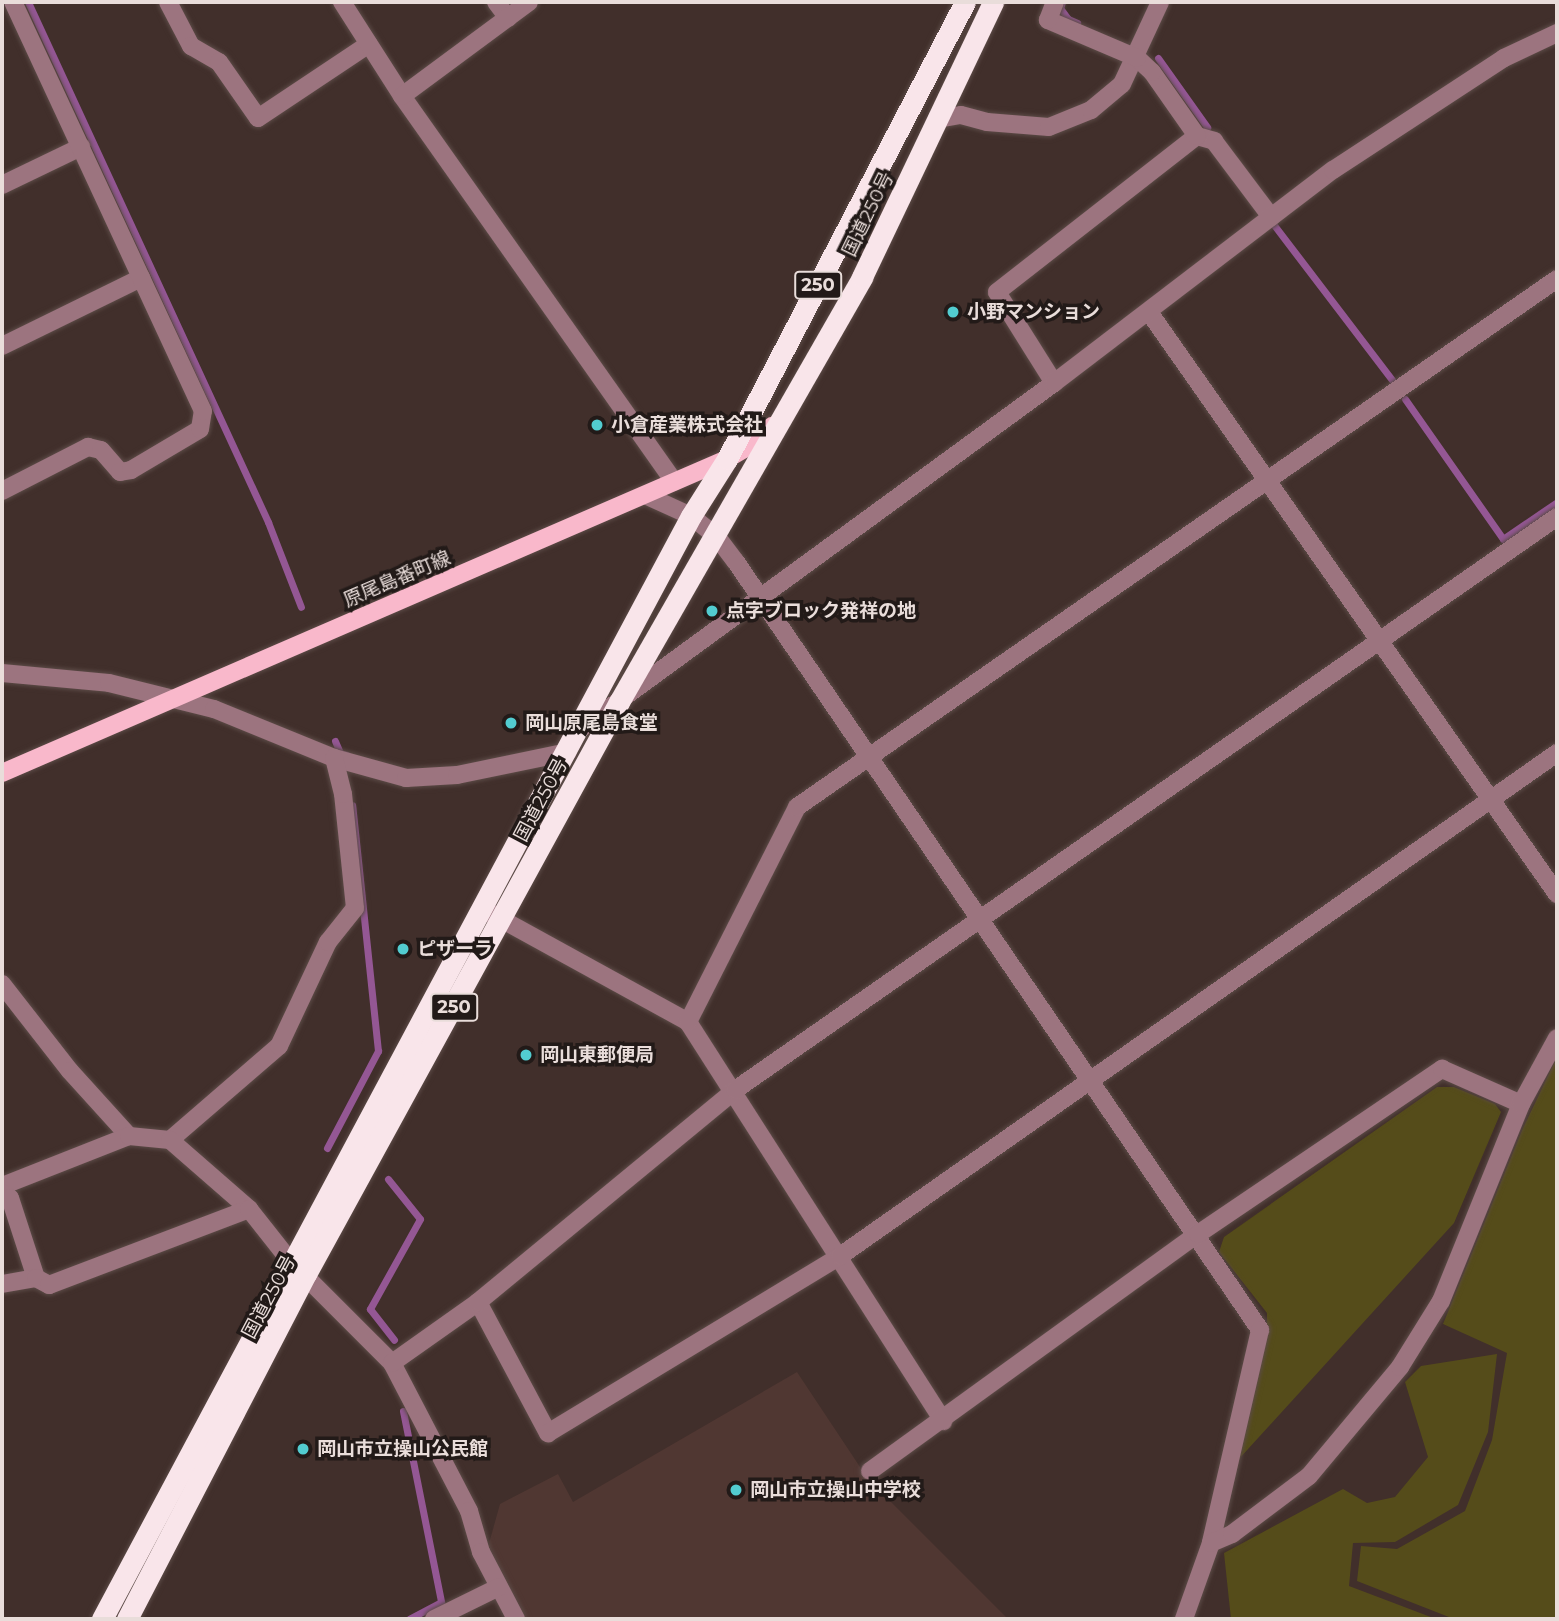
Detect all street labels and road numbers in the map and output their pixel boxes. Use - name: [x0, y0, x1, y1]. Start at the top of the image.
- street label: 国道250号: [838, 168, 898, 260]
- road number: 250: [794, 270, 842, 300]
- street label: 原尾島番町線: [340, 546, 454, 612]
- street label: 国道250号: [510, 754, 572, 846]
- road number: 250: [430, 992, 478, 1022]
- street label: 国道250号: [238, 1251, 300, 1343]

